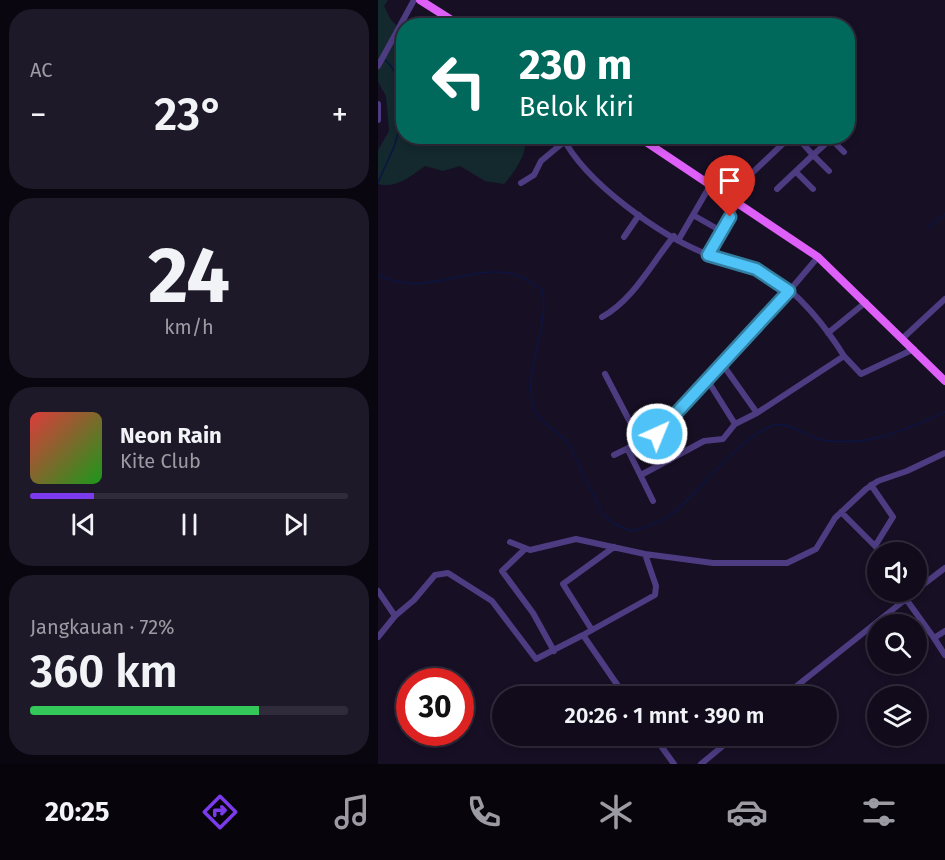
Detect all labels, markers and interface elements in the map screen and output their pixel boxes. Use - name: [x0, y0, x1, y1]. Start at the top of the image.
- text: 230 m: [519, 40, 632, 90]
- icon: left: [420, 42, 498, 120]
- text: AC: [30, 58, 52, 82]
- text: 23°: [154, 88, 224, 142]
- text: Belok kiri: [519, 91, 634, 123]
- text: −: [30, 95, 47, 135]
- text: +: [332, 95, 348, 135]
- pin: [704, 155, 755, 217]
- icon: arrive: [713, 164, 746, 197]
- text: 24: [148, 229, 230, 323]
- text: km/h: [164, 315, 214, 339]
- position arrow: [625, 402, 689, 466]
- text: Neon Rain: [120, 422, 222, 449]
- text: Kite Club: [120, 449, 201, 473]
- icon: previous: [67, 508, 100, 541]
- icon: pause: [173, 508, 206, 541]
- icon: next: [279, 508, 312, 541]
- map controls: [867, 542, 927, 746]
- button: sound: [867, 542, 927, 602]
- button: search: [867, 614, 927, 674]
- text: Jangkauan · 72%: [30, 615, 175, 639]
- text: 360 km: [30, 645, 178, 699]
- speed limit sign: 30: [396, 668, 474, 746]
- button: layers: [867, 686, 927, 746]
- text: 20:26 · 1 mnt · 390 m: [565, 702, 764, 729]
- icon: directions: [199, 791, 241, 833]
- icon: music: [331, 791, 373, 833]
- icon: phone: [463, 791, 505, 833]
- icon: climate: [595, 791, 637, 833]
- icon: car: [726, 791, 768, 833]
- icon: filters: [858, 791, 900, 833]
- text: 20:25: [45, 796, 110, 828]

